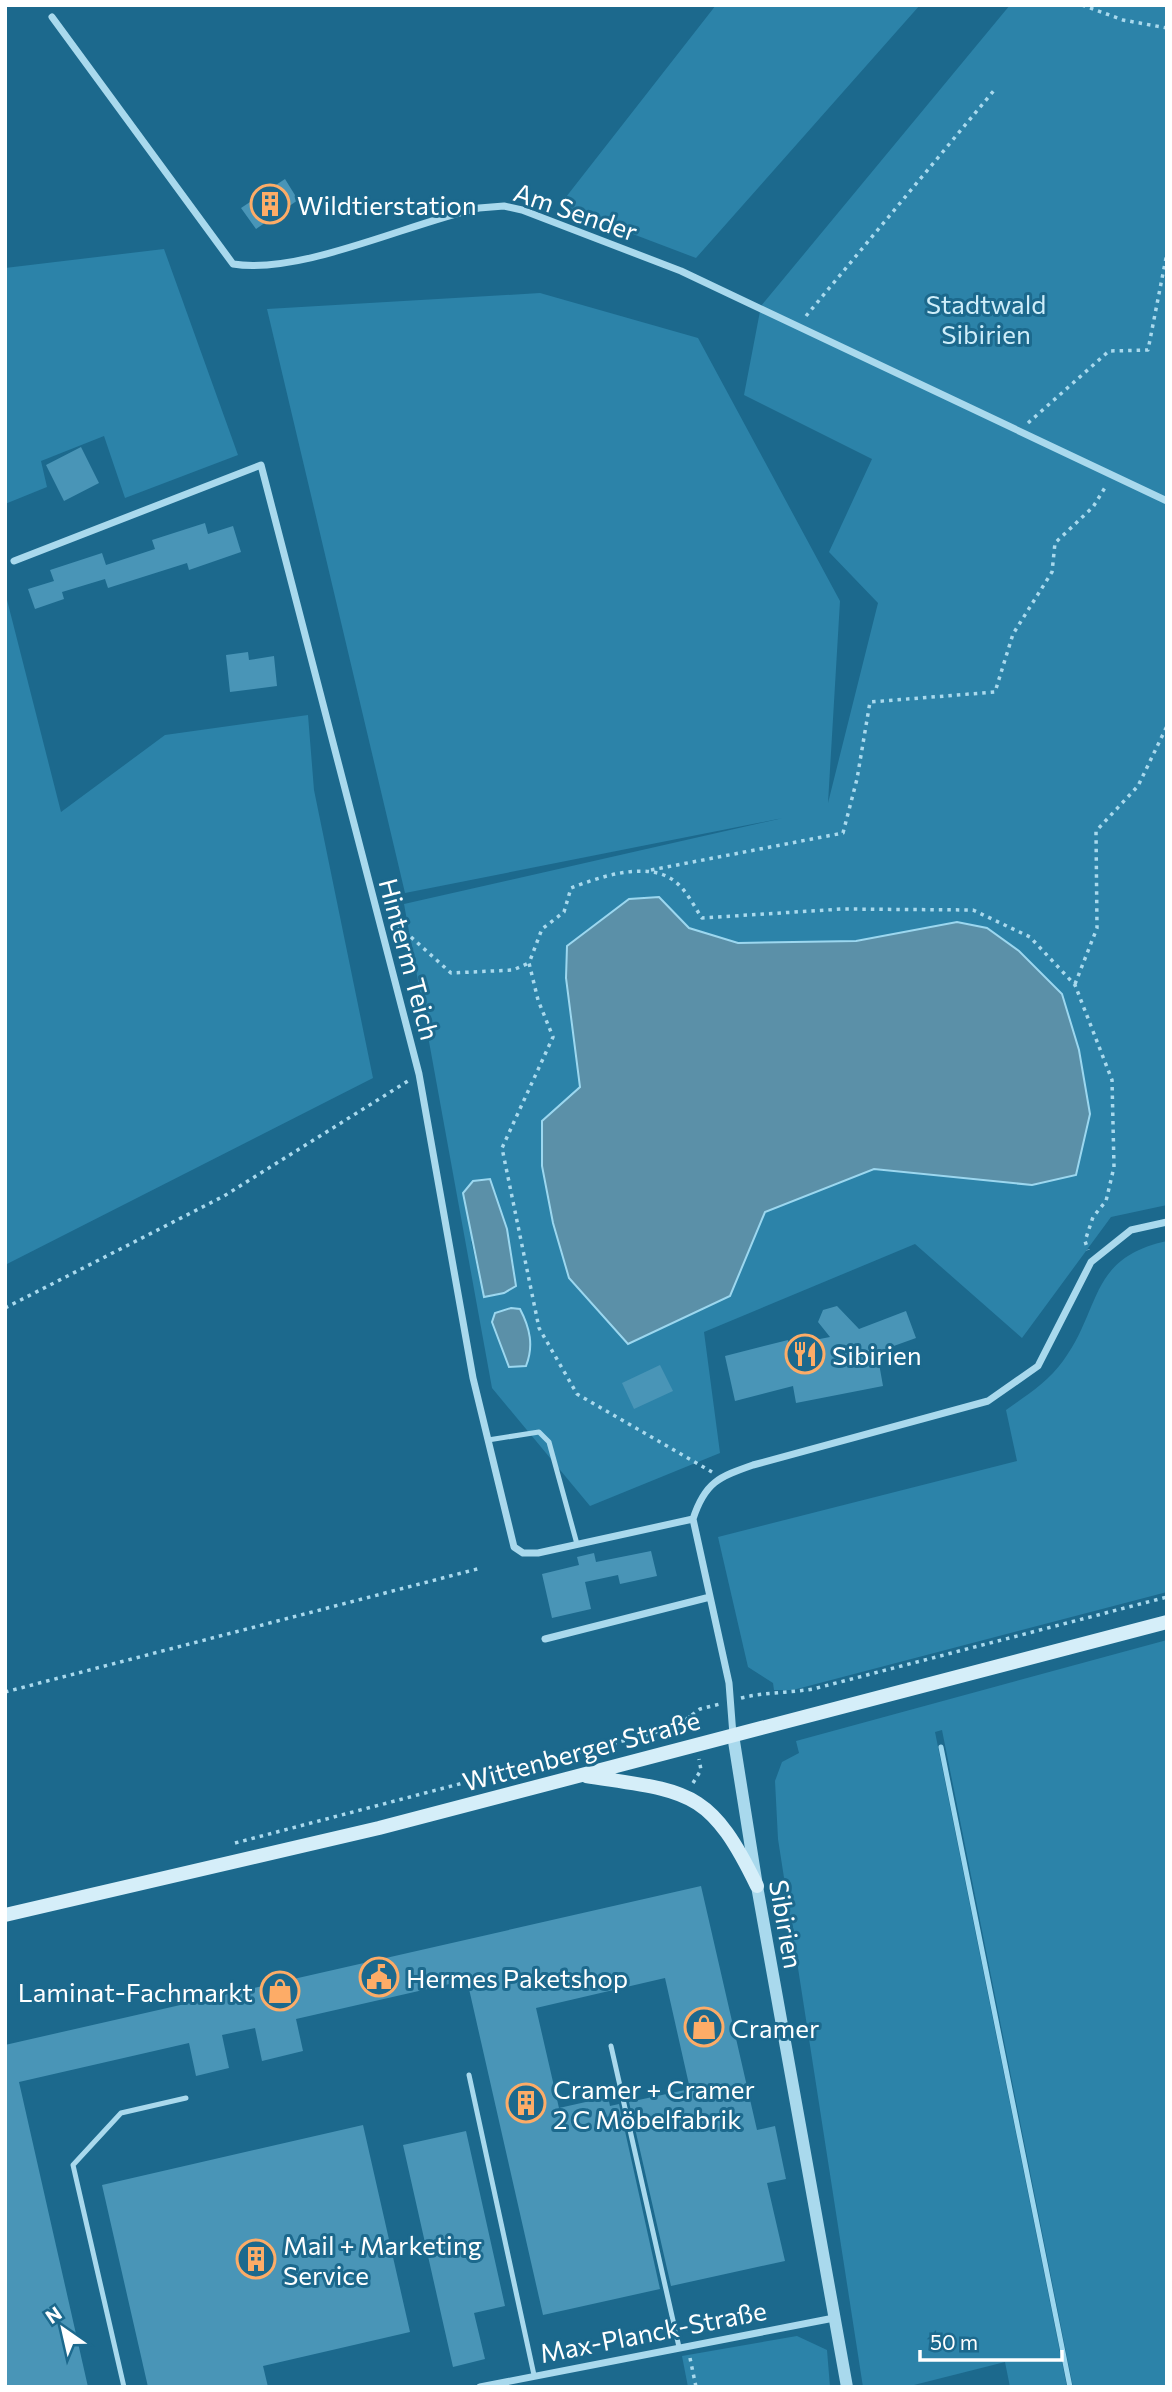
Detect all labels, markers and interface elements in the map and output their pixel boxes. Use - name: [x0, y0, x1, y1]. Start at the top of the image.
- street label: Am Sender: [510, 175, 642, 247]
- building icon: Wildtierstation: [249, 183, 291, 225]
- place label: Wildtierstation: [297, 189, 477, 220]
- park label: Stadtwald Sibirien: [926, 288, 1046, 349]
- street label: Hinterm Teich: [374, 875, 446, 1043]
- restaurant icon: Sibirien: [784, 1333, 826, 1375]
- place label: Sibirien: [832, 1339, 922, 1370]
- street label: Wittenberger Straße: [459, 1703, 703, 1797]
- street label: Sibirien: [764, 1877, 810, 1971]
- public building icon: Hermes Paketshop: [358, 1956, 400, 1998]
- place label: Hermes Paketshop: [406, 1962, 628, 1993]
- shop icon: Laminat-Fachmarkt: [259, 1970, 301, 2012]
- place label: Laminat-Fachmarkt: [18, 1976, 253, 2007]
- shop icon: Cramer: [683, 2006, 725, 2048]
- place label: Cramer: [731, 2012, 819, 2043]
- place label: Cramer + Cramer 2 C Möbelfabrik: [553, 2073, 755, 2134]
- building icon: Cramer + Cramer 2 C Möbelfabrik: [505, 2082, 547, 2124]
- place label: Mail + Marketing Service: [283, 2229, 482, 2290]
- building icon: Mail + Marketing Service: [235, 2238, 277, 2280]
- north arrow: [28, 2294, 98, 2364]
- street label: Max-Planck-Straße: [537, 2294, 769, 2368]
- text: N: [41, 2301, 66, 2328]
- scale bar: [920, 2318, 1062, 2362]
- text: 50 m: [930, 2329, 978, 2354]

